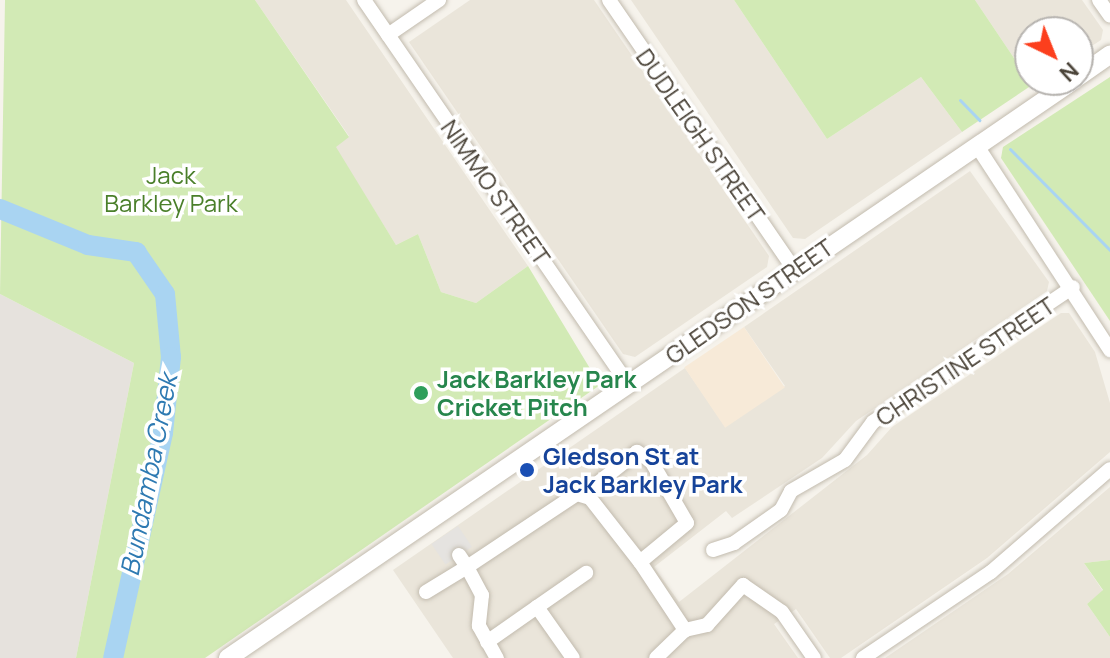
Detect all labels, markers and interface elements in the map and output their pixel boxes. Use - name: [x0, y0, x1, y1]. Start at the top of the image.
- north arrow: [1014, 16, 1094, 96]
- street label: DUDLEIGH STREET: [631, 43, 771, 227]
- text: N: [1053, 56, 1085, 88]
- street label: NIMMO STREET: [435, 114, 557, 270]
- park label: Jack Barkley Park: [104, 161, 238, 217]
- street label: GLEDSON STREET: [660, 232, 838, 370]
- street label: CHRISTINE STREET: [870, 290, 1060, 432]
- place label: Jack Barkley Park Cricket Pitch: [437, 365, 636, 421]
- water label: Bundamba Creek: [114, 372, 184, 578]
- marker: Jack Barkley Park Cricket Pitch: [412, 384, 430, 402]
- place label: Gledson St at Jack Barkley Park: [543, 442, 742, 498]
- marker: Gledson St at Jack Barkley Park: [518, 461, 536, 479]

